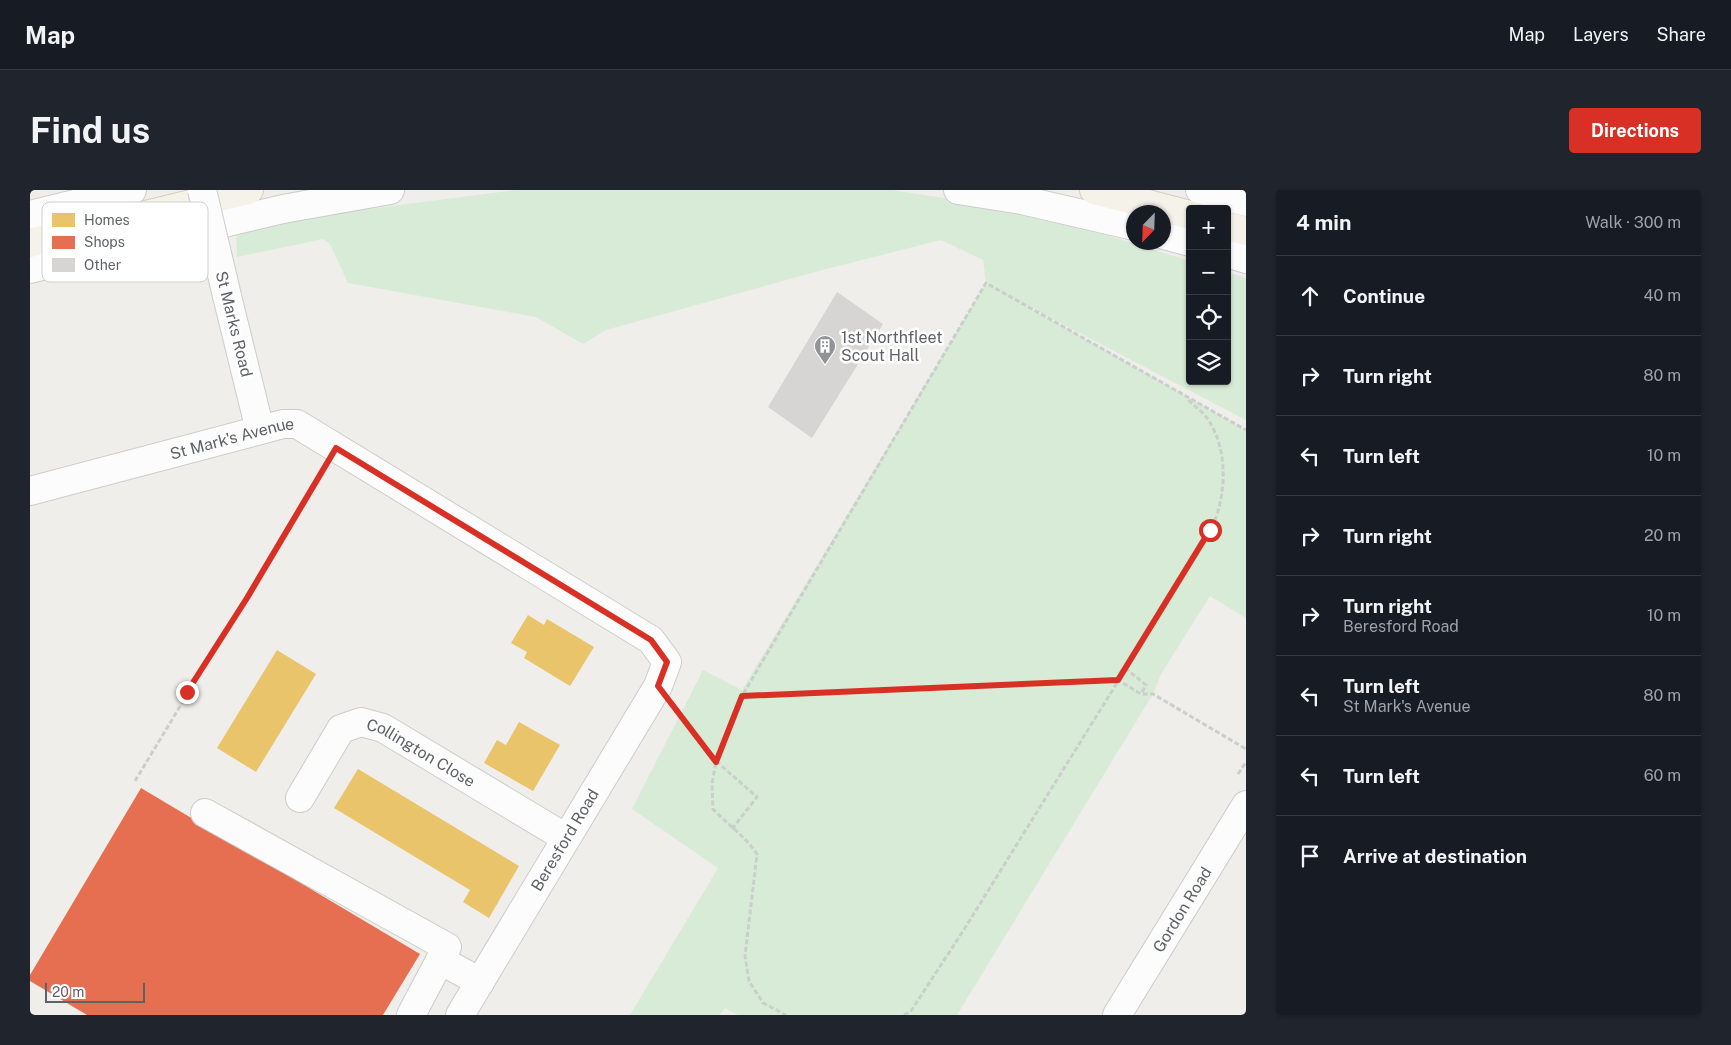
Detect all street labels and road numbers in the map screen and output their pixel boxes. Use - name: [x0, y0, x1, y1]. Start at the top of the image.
- street label: St Marks Road: [212, 269, 256, 379]
- street label: St Mark's Avenue: [168, 414, 294, 463]
- street label: Collington Close: [364, 714, 479, 791]
- street label: Beresford Road: [527, 785, 603, 895]
- street label: Gordon Road: [1149, 863, 1215, 955]

